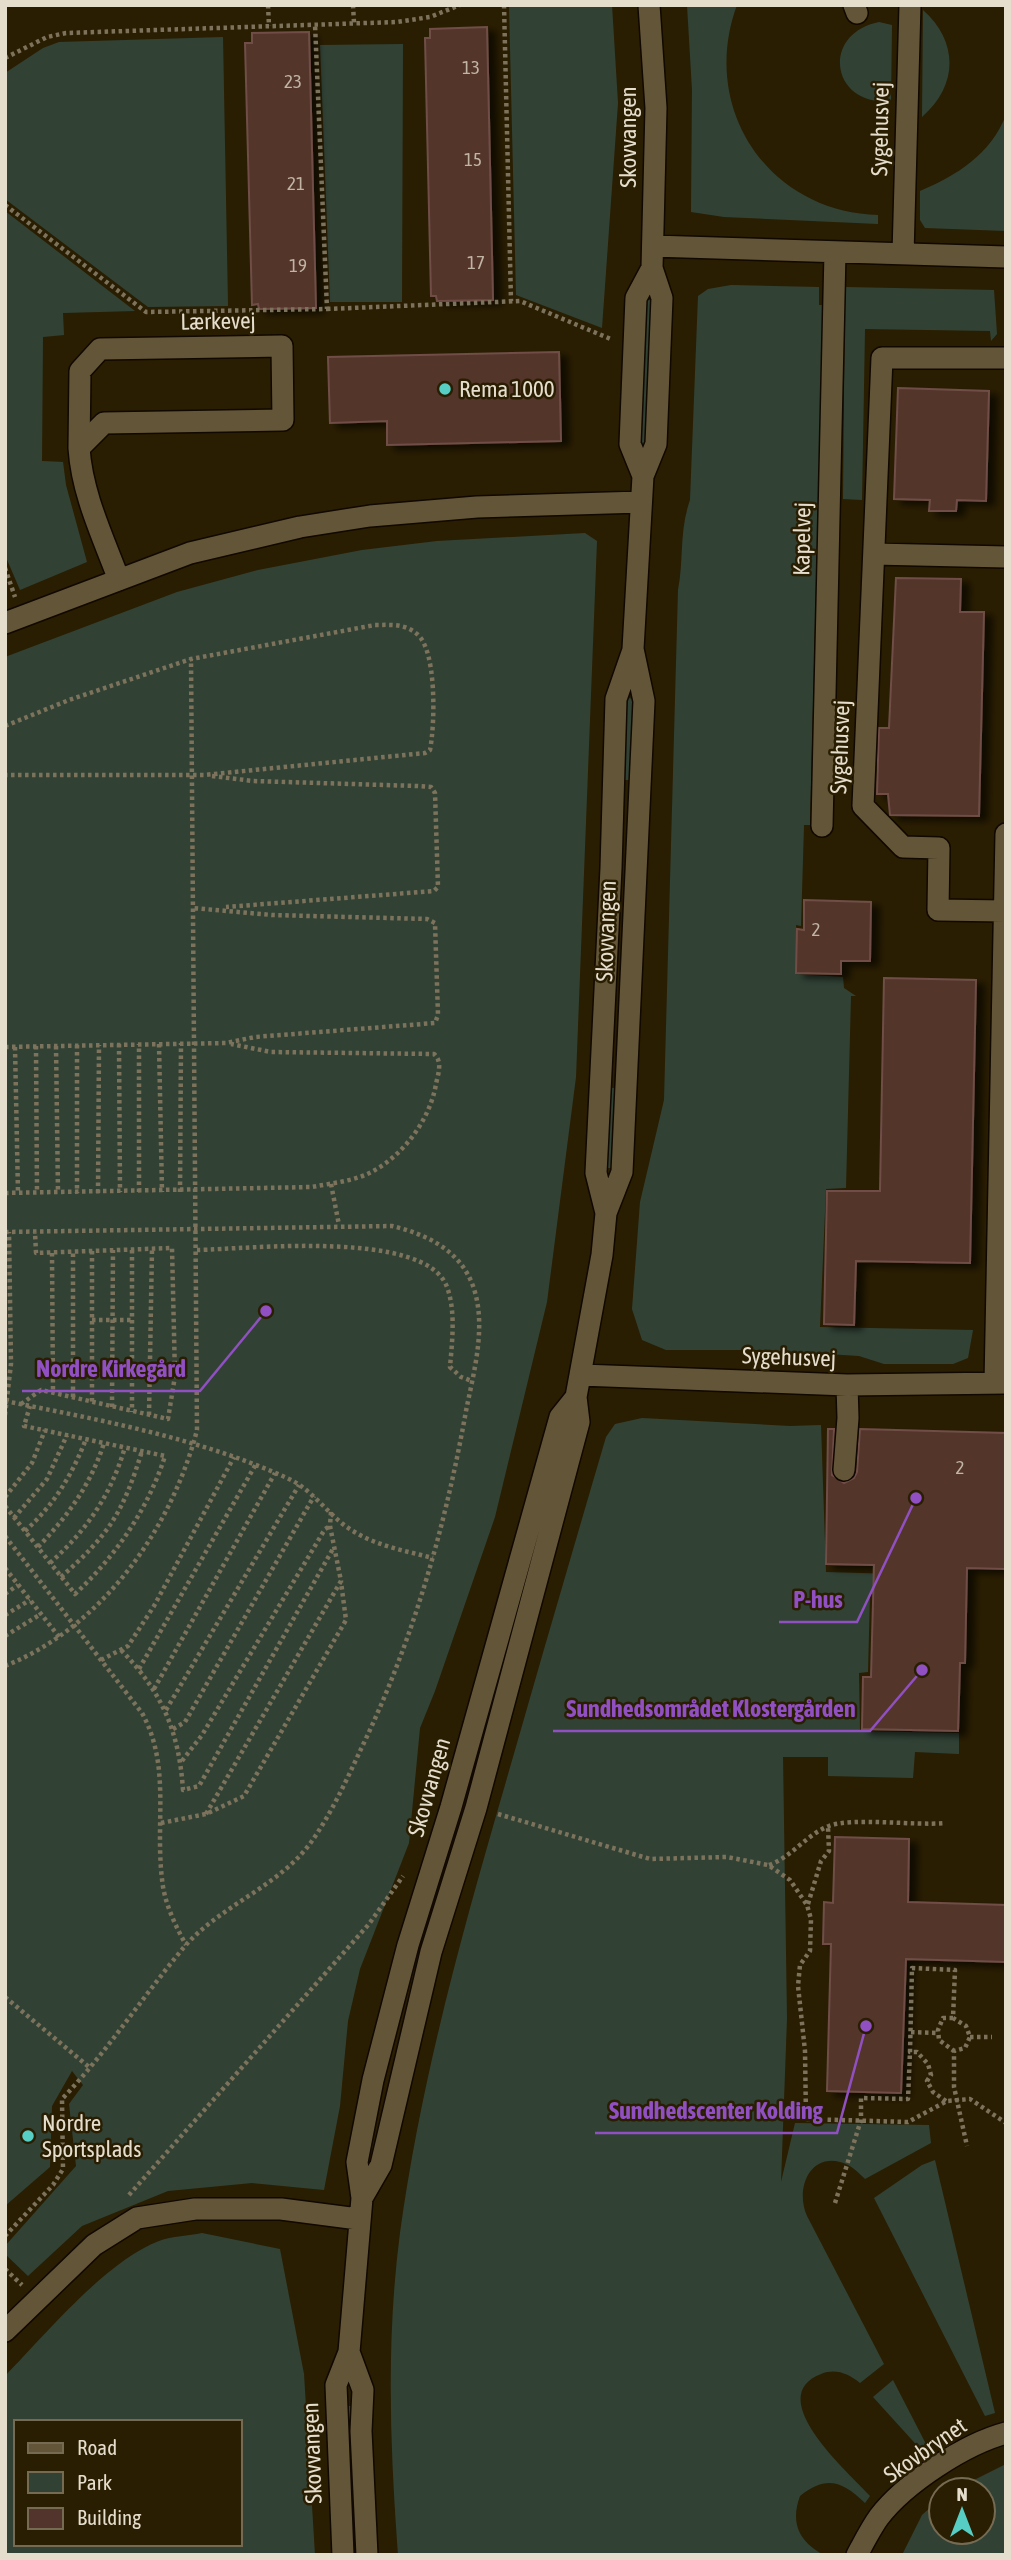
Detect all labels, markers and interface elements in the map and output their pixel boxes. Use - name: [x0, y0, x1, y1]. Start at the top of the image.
- house number: 13: [462, 56, 480, 78]
- house number: 23: [284, 70, 302, 92]
- street label: Sygehusvej: [866, 82, 894, 176]
- street label: Skovvangen: [615, 86, 641, 188]
- house number: 15: [464, 148, 482, 170]
- house number: 21: [287, 172, 305, 194]
- house number: 17: [467, 251, 485, 273]
- house number: 19: [289, 254, 307, 276]
- street label: Lærkevej: [180, 307, 256, 335]
- place label: Rema 1000: [459, 376, 555, 402]
- marker: Rema 1000: [437, 381, 453, 397]
- street label: Kapelvej: [788, 502, 816, 576]
- street label: Sygehusvej: [825, 700, 855, 794]
- street label: Skovvangen: [591, 880, 621, 982]
- house number: 2: [812, 918, 820, 940]
- street label: Sygehusvej: [742, 1342, 836, 1372]
- callout: Nordre Kirkegård: [22, 1346, 200, 1391]
- text: Nordre Kirkegård: [36, 1355, 186, 1382]
- house number: 2: [956, 1456, 964, 1478]
- callout: P-hus: [779, 1577, 857, 1622]
- text: P-hus: [793, 1586, 843, 1613]
- callout: Sundhedsområdet Klostergården: [553, 1686, 870, 1731]
- text: Sundhedsområdet Klostergården: [566, 1695, 856, 1722]
- street label: Skovvangen: [403, 1735, 455, 1839]
- callout: Sundhedscenter Kolding: [595, 2088, 837, 2133]
- text: Sundhedscenter Kolding: [609, 2097, 824, 2124]
- place label: Nordre Sportsplads: [42, 2110, 141, 2162]
- marker: Nordre Sportsplads: [20, 2128, 36, 2144]
- street label: Skovvangen: [297, 2402, 327, 2504]
- street label: Skovbrynet: [879, 2412, 971, 2488]
- legend: [14, 2420, 242, 2546]
- text: Road: [77, 2435, 117, 2459]
- text: Park: [77, 2470, 112, 2494]
- north arrow: [927, 2476, 997, 2546]
- text: N: [956, 2483, 968, 2505]
- text: Building: [77, 2505, 141, 2529]

